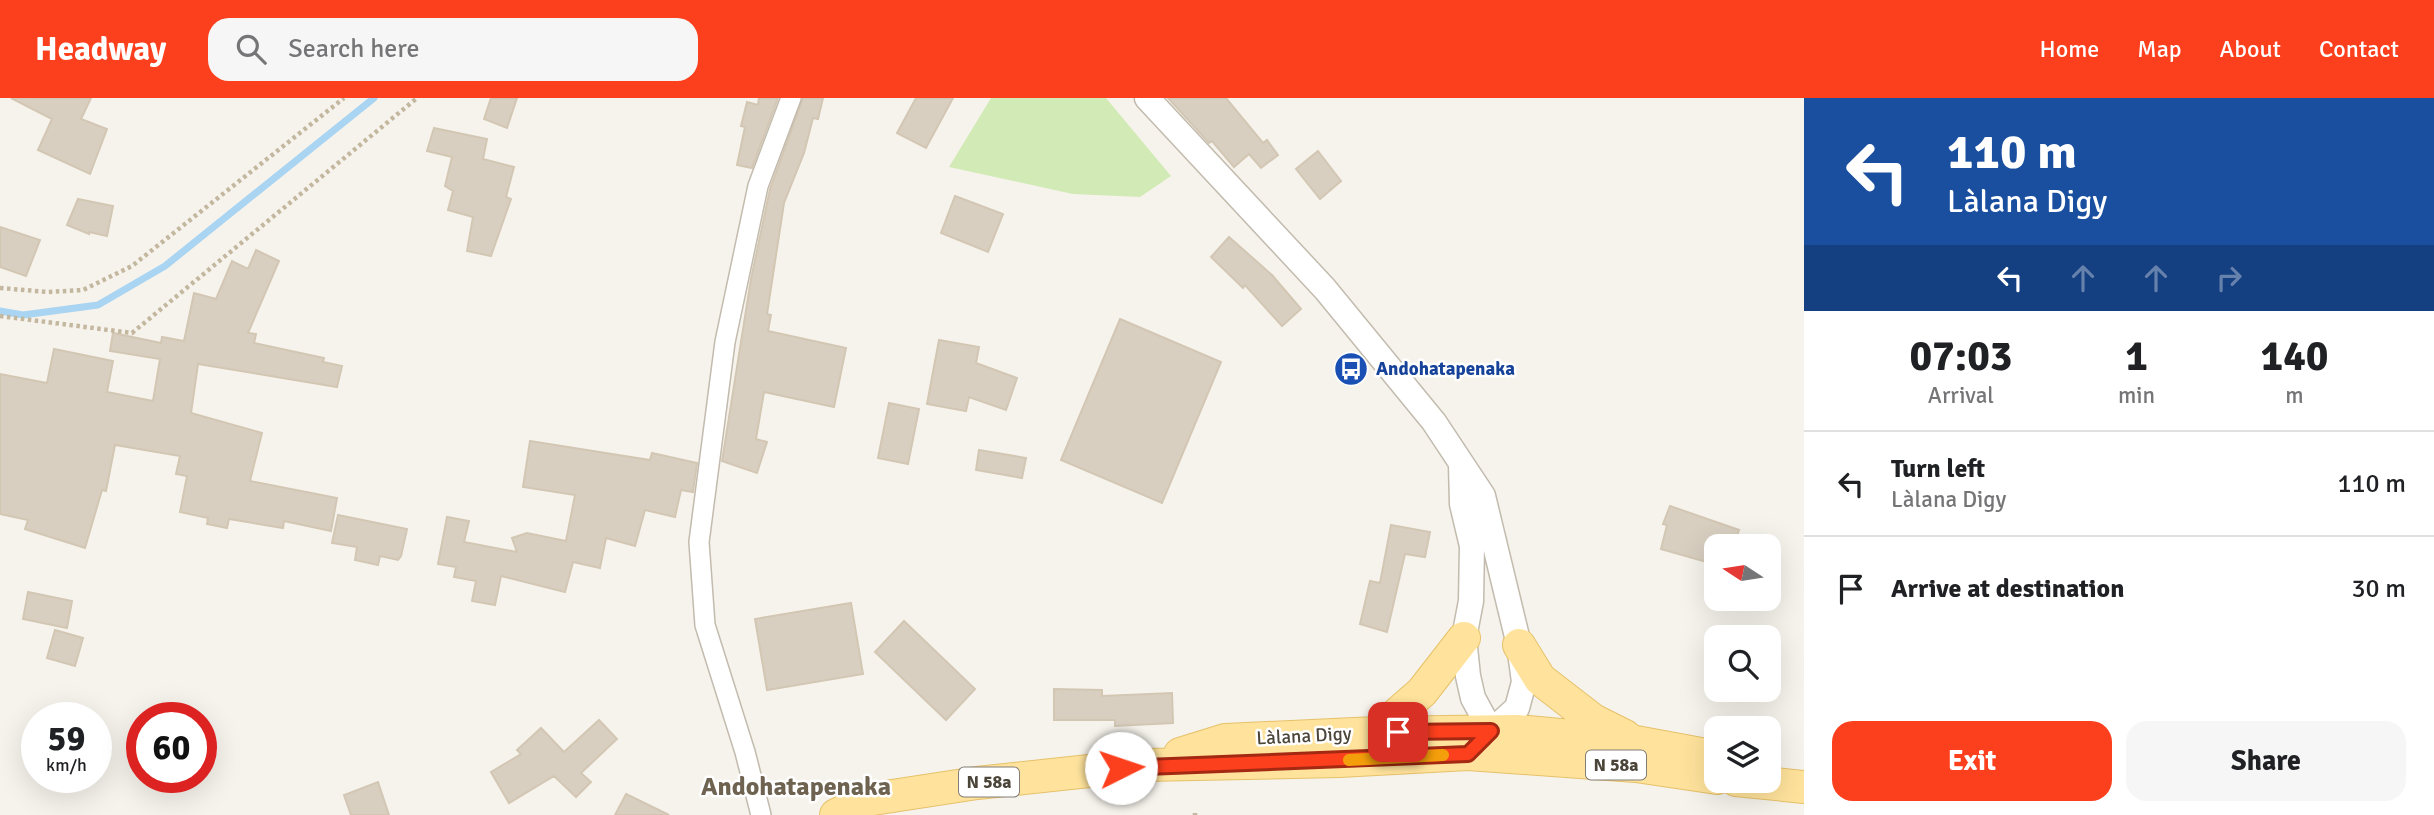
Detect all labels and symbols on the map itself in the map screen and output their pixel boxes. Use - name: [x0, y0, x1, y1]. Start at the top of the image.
- bus stop icon: Andohatapenaka: [1332, 350, 1370, 388]
- place label: Andohatapenaka: [1376, 357, 1515, 381]
- north arrow: [1704, 534, 1782, 611]
- speed limit sign: 60: [126, 702, 217, 793]
- pin: [1368, 702, 1428, 762]
- street label: Làlana Digy: [1256, 722, 1352, 750]
- position arrow: [1084, 731, 1158, 805]
- road number: N 58a: [1586, 750, 1646, 780]
- road number: N 58a: [959, 768, 1019, 796]
- district label: Andohatapenaka: [701, 771, 891, 803]

